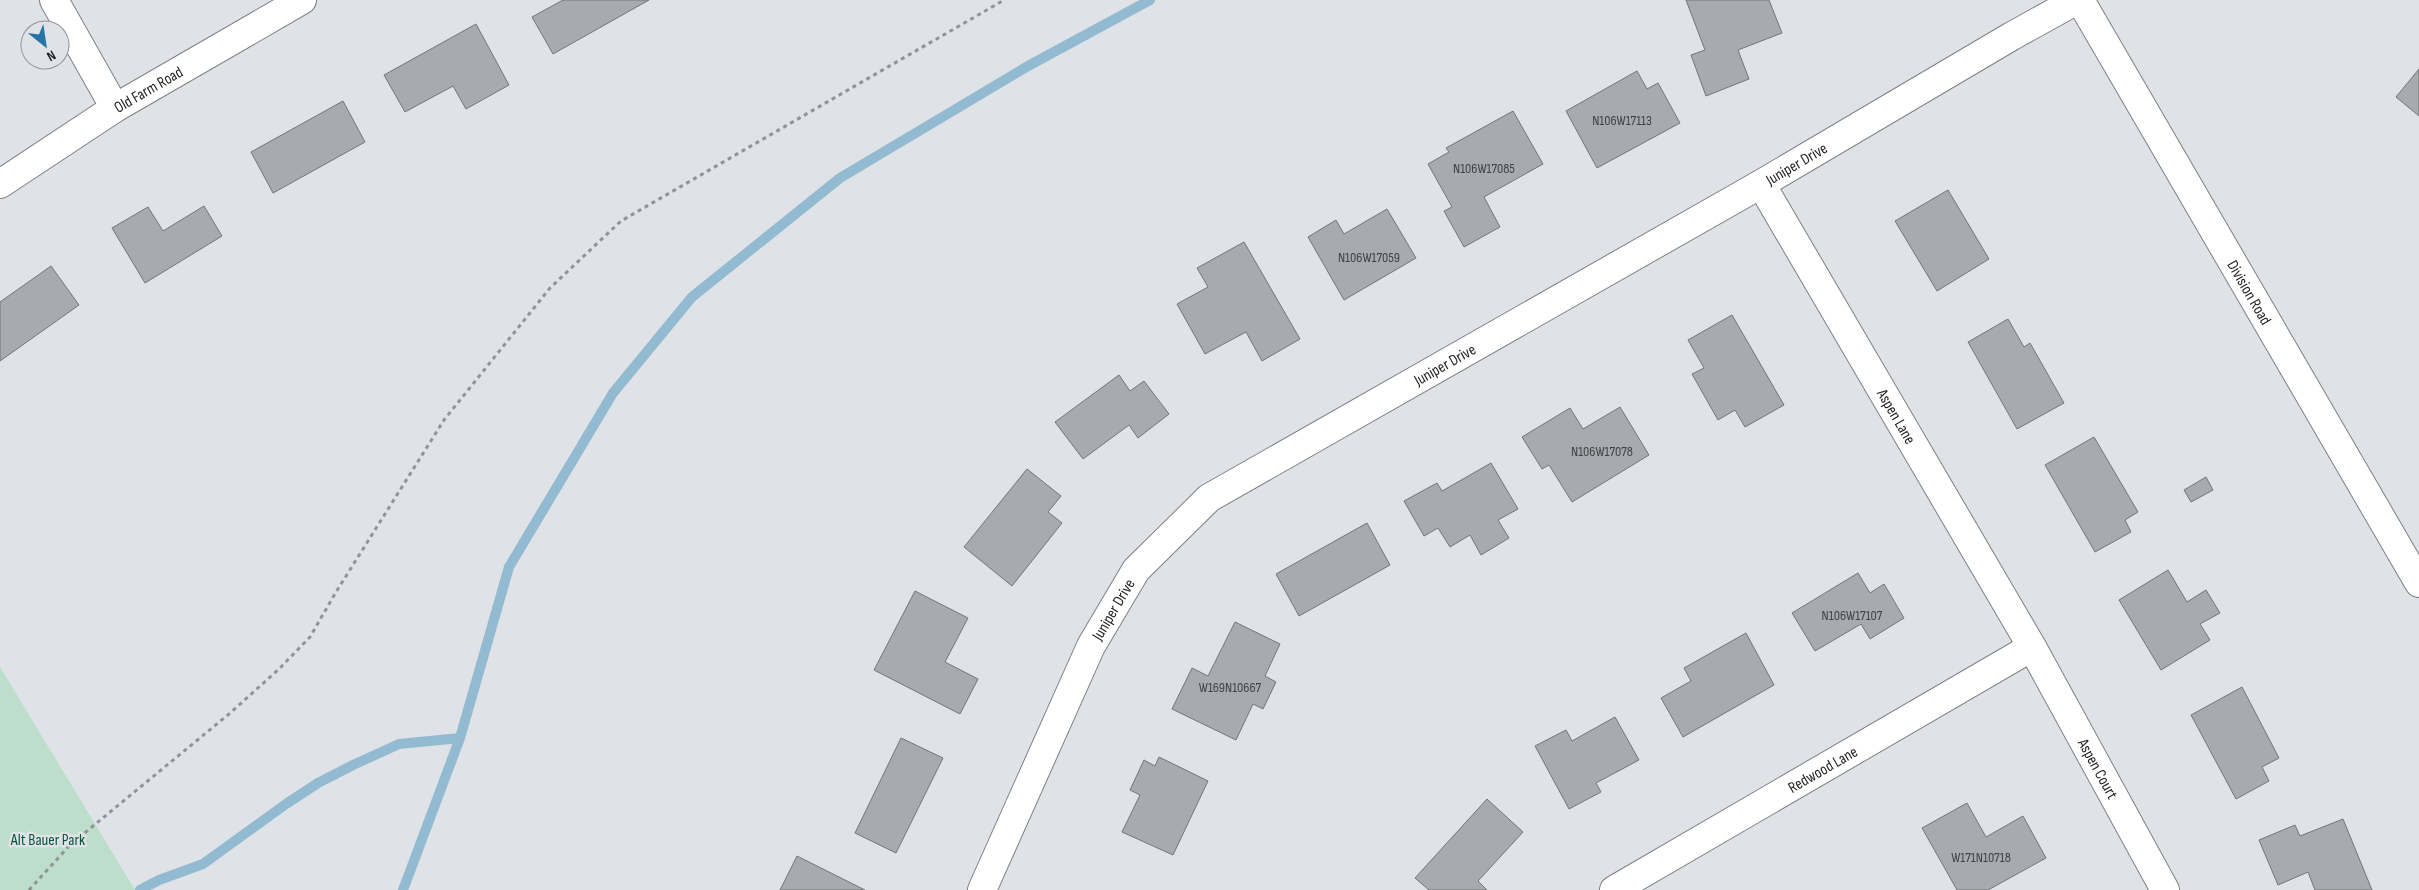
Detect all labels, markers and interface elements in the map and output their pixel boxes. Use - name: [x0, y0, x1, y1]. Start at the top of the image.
- north arrow: [20, 20, 70, 70]
- text: N: [44, 47, 59, 65]
- street label: Old Farm Road: [111, 63, 187, 117]
- house number: N106W17113: [1592, 112, 1652, 129]
- street label: Juniper Drive: [1762, 139, 1831, 191]
- house number: N106W17085: [1453, 160, 1515, 177]
- house number: N106W17059: [1338, 249, 1400, 266]
- street label: Division Road: [2222, 257, 2275, 329]
- street label: Juniper Drive: [1410, 340, 1479, 391]
- street label: Aspen Lane: [1872, 385, 1919, 448]
- house number: N106W17078: [1571, 443, 1633, 460]
- street label: Juniper Drive: [1088, 576, 1140, 645]
- house number: N106W17107: [1822, 607, 1883, 624]
- house number: W169N10667: [1199, 679, 1262, 696]
- street label: Aspen Court: [2073, 735, 2121, 803]
- street label: Redwood Lane: [1785, 743, 1861, 798]
- park label: Alt Bauer Park: [10, 831, 85, 850]
- house number: W171N10718: [1951, 849, 2011, 866]

